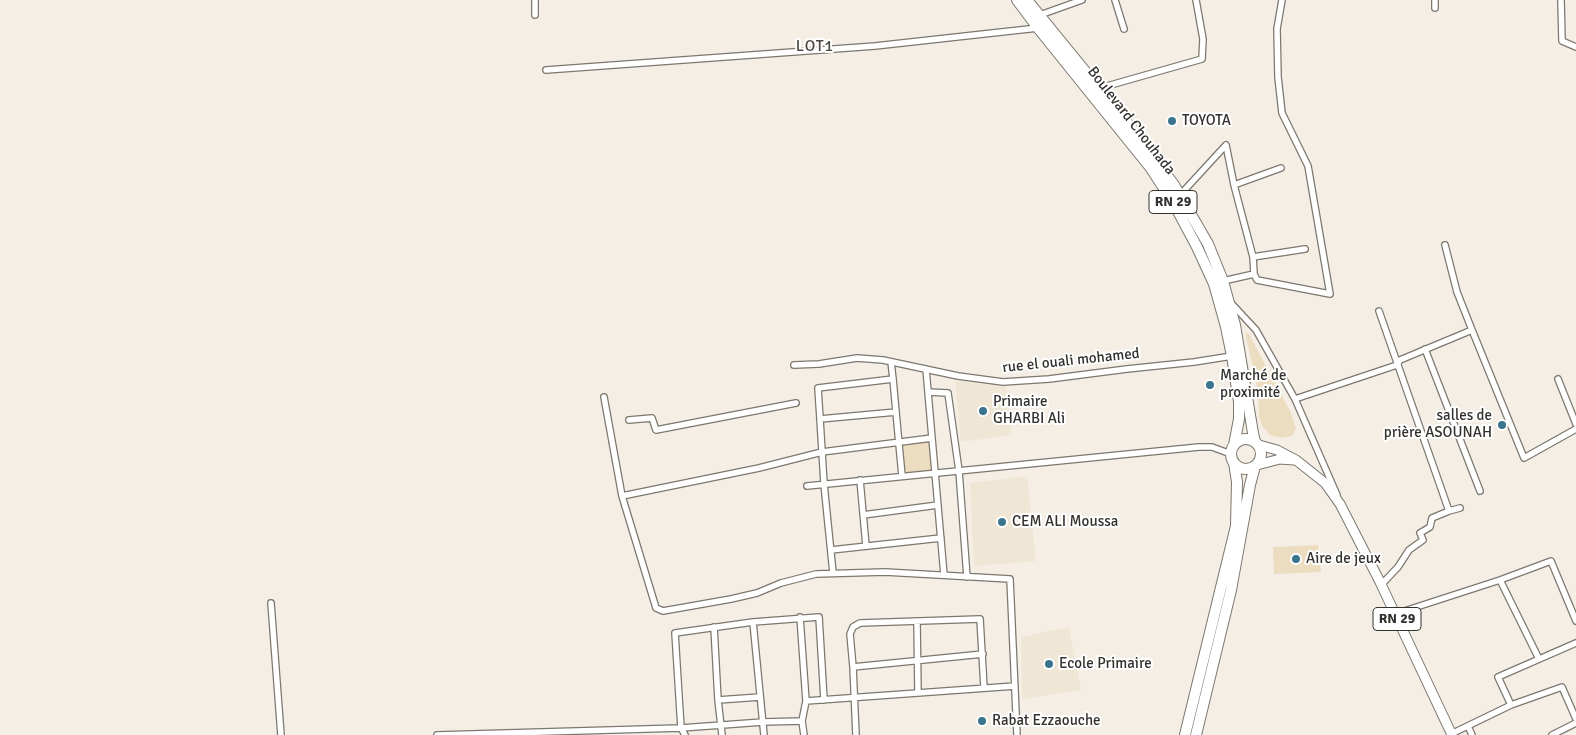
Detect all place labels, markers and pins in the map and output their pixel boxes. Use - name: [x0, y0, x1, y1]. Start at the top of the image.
- place label: TOYOTA: [1182, 112, 1231, 130]
- marker: TOYOTA: [1166, 115, 1178, 127]
- place label: Marché de proximité: [1220, 367, 1286, 402]
- marker: Marché de proximité: [1204, 379, 1216, 391]
- place label: Primaire GHARBI Ali: [993, 393, 1065, 428]
- marker: Primaire GHARBI Ali: [977, 405, 989, 417]
- place label: salles de prière ASOUNAH: [1384, 407, 1492, 442]
- marker: salles de prière ASOUNAH: [1496, 419, 1508, 431]
- place label: CEM ALI Moussa: [1012, 513, 1118, 531]
- marker: CEM ALI Moussa: [996, 516, 1008, 528]
- place label: Aire de jeux: [1306, 550, 1381, 568]
- marker: Aire de jeux: [1290, 553, 1302, 565]
- place label: Ecole Primaire: [1059, 655, 1152, 673]
- marker: Ecole Primaire: [1043, 658, 1055, 670]
- place label: Rabat Ezzaouche: [992, 712, 1101, 730]
- marker: Rabat Ezzaouche: [976, 715, 988, 727]

